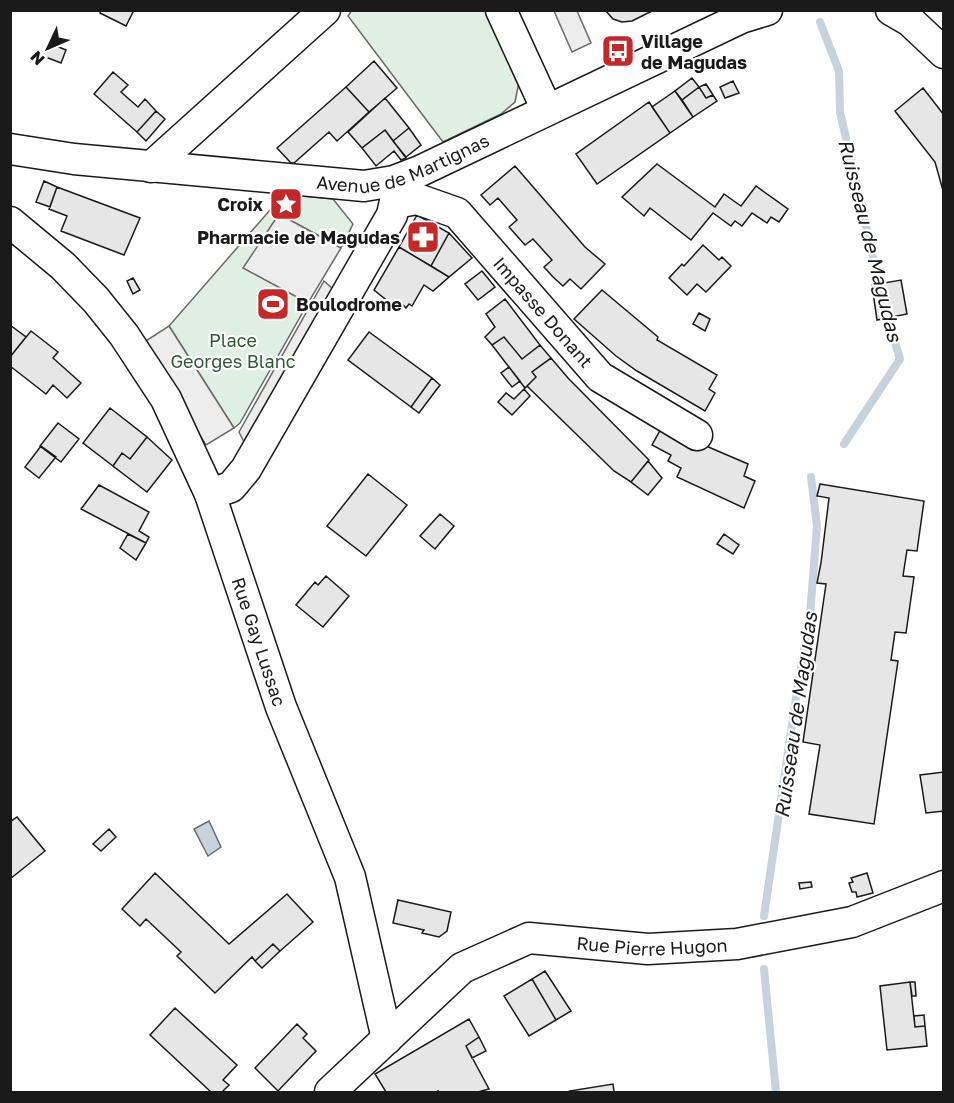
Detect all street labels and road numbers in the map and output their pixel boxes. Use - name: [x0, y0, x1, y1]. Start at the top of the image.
- street label: Avenue de Martignas: [316, 129, 493, 198]
- street label: Impasse Donant: [489, 252, 597, 372]
- street label: Rue Gay Lussac: [227, 574, 291, 709]
- street label: Rue Pierre Hugon: [576, 931, 728, 960]

